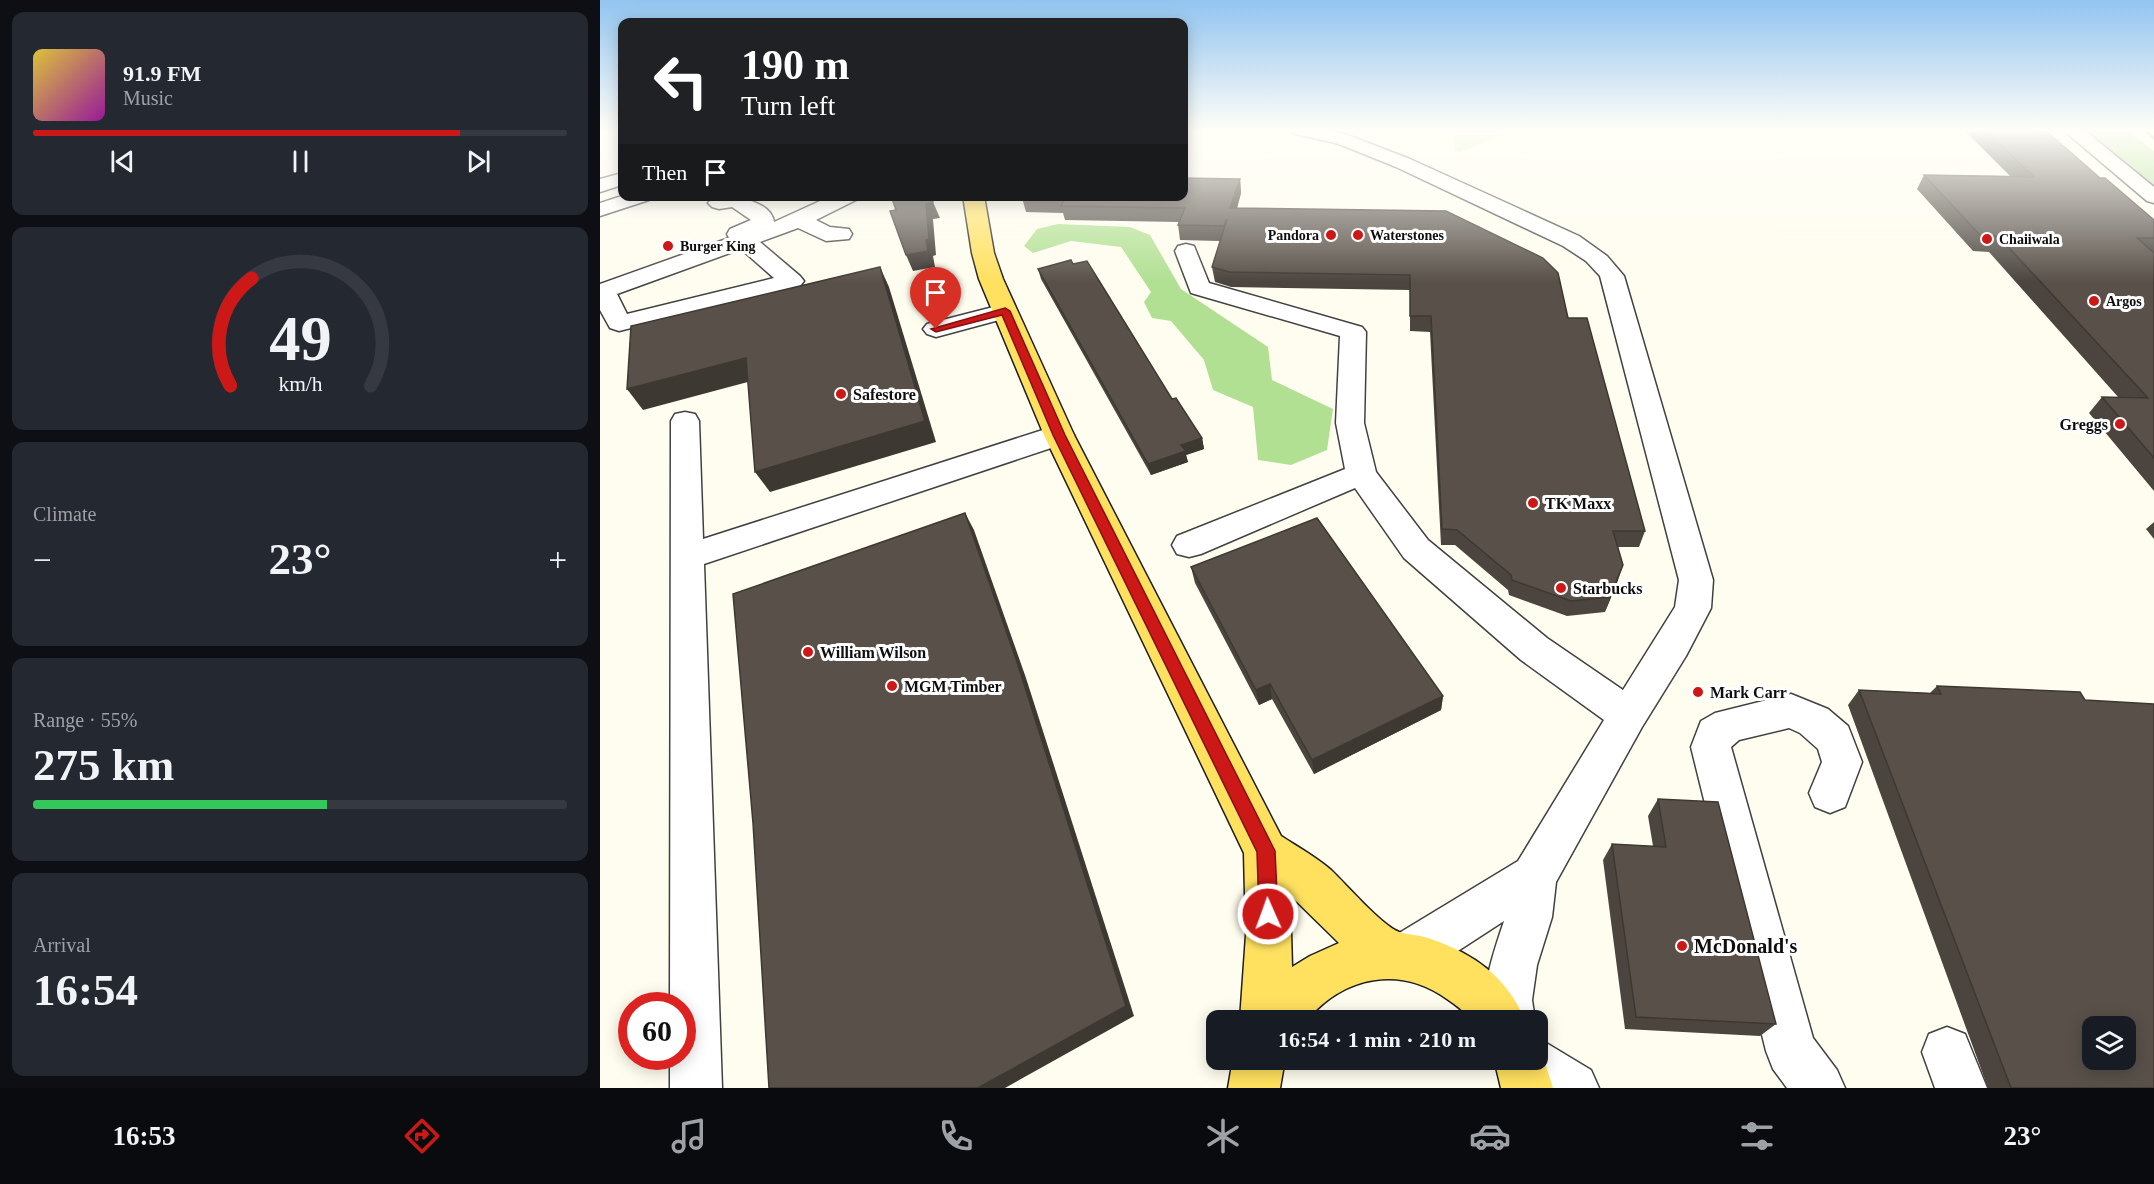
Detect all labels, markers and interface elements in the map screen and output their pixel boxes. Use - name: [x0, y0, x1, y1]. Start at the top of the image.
- icon: left: [642, 42, 720, 120]
- text: 190 m: [741, 42, 850, 88]
- text: 91.9 FM: [123, 61, 201, 86]
- text: Music: [123, 87, 173, 109]
- text: Turn left: [741, 91, 835, 121]
- icon: previous: [106, 145, 139, 178]
- icon: pause: [284, 145, 317, 178]
- icon: next: [462, 145, 495, 178]
- icon: arrive: [699, 156, 732, 189]
- text: Then: [642, 160, 687, 185]
- place label: Pandora: [1268, 228, 1319, 243]
- marker: Pandora: [1324, 228, 1338, 242]
- marker: Waterstones: [1351, 228, 1365, 242]
- place label: Waterstones: [1370, 228, 1444, 243]
- marker: Chaiiwala: [1980, 232, 1994, 246]
- place label: Chaiiwala: [1999, 232, 2060, 247]
- marker: Burger King: [661, 239, 675, 253]
- place label: Burger King: [680, 239, 756, 254]
- pin: [910, 267, 961, 329]
- icon: arrive: [919, 276, 952, 309]
- marker: Argos: [2087, 294, 2101, 308]
- place label: Argos: [2106, 294, 2142, 309]
- text: 49: [269, 304, 331, 373]
- text: km/h: [278, 372, 322, 396]
- place label: Safestore: [853, 386, 916, 403]
- marker: Safestore: [834, 387, 848, 401]
- place label: Greggs: [2059, 416, 2108, 434]
- marker: Greggs: [2113, 417, 2127, 431]
- place label: TK Maxx: [1545, 495, 1611, 512]
- marker: TK Maxx: [1526, 496, 1540, 510]
- text: Climate: [33, 503, 96, 525]
- text: 23°: [269, 534, 332, 584]
- text: −: [33, 542, 52, 578]
- text: +: [548, 542, 567, 578]
- place label: Starbucks: [1573, 580, 1642, 597]
- marker: Starbucks: [1554, 581, 1568, 595]
- place label: William Wilson: [820, 644, 926, 661]
- marker: William Wilson: [801, 645, 815, 659]
- place label: MGM Timber: [904, 678, 1002, 695]
- marker: MGM Timber: [885, 679, 899, 693]
- place label: Mark Carr: [1710, 684, 1787, 701]
- marker: Mark Carr: [1691, 685, 1705, 699]
- text: Range · 55%: [33, 709, 137, 731]
- text: 275 km: [33, 740, 174, 790]
- position arrow: [1236, 882, 1300, 946]
- text: Arrival: [33, 934, 91, 956]
- place label: McDonald's: [1694, 935, 1798, 957]
- marker: McDonald's: [1675, 939, 1689, 953]
- text: 16:54: [33, 965, 138, 1015]
- speed limit sign: 60: [618, 992, 696, 1070]
- map controls: [2082, 1016, 2136, 1070]
- button: layers: [2082, 1016, 2136, 1070]
- text: 16:54 · 1 min · 210 m: [1278, 1027, 1476, 1052]
- icon: directions: [401, 1115, 443, 1157]
- icon: music: [668, 1115, 710, 1157]
- icon: phone: [935, 1115, 977, 1157]
- icon: climate: [1202, 1115, 1244, 1157]
- icon: car: [1469, 1115, 1511, 1157]
- icon: filters: [1736, 1115, 1778, 1157]
- text: 16:53: [113, 1121, 176, 1151]
- text: 23°: [2004, 1121, 2041, 1151]

